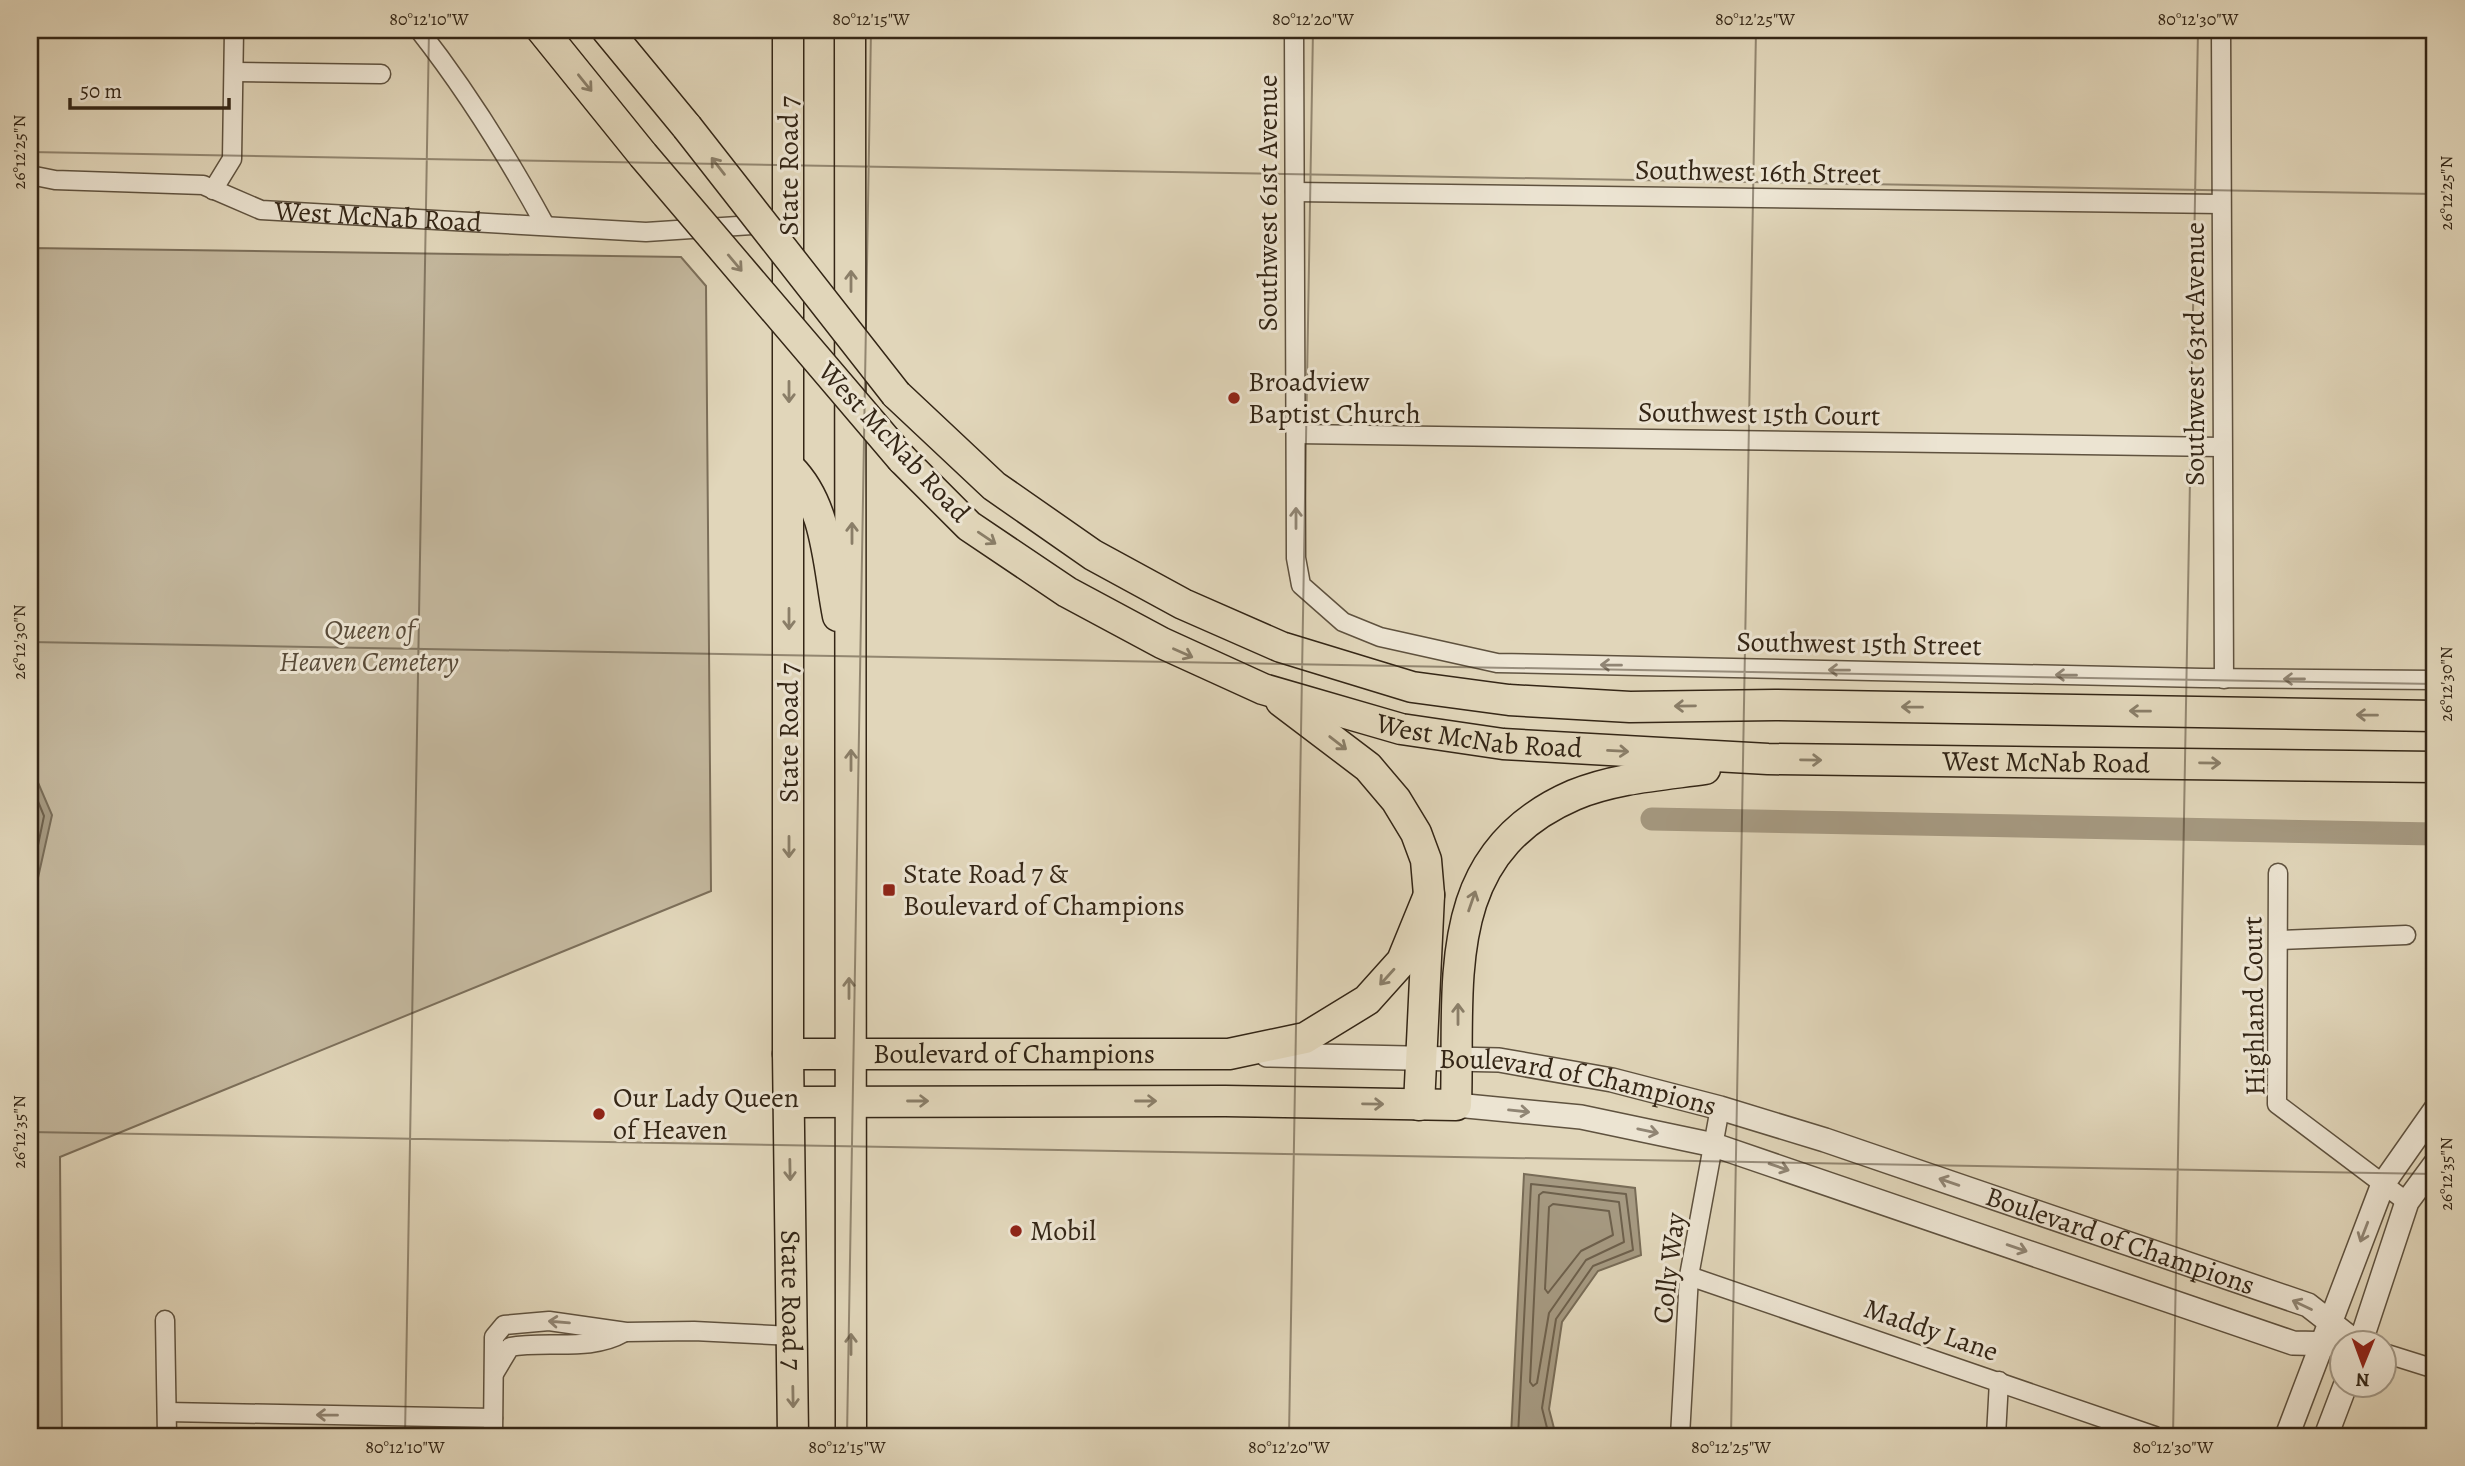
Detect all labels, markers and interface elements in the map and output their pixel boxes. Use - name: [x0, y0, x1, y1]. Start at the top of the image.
- text: 80°12'10"W: [389, 7, 469, 31]
- text: 80°12'15"W: [832, 7, 910, 31]
- text: 80°12'20"W: [1272, 7, 1354, 31]
- text: 80°12'25"W: [1715, 7, 1795, 31]
- text: 80°12'30"W: [2158, 7, 2239, 31]
- scale bar: [70, 66, 229, 110]
- one-way arrow: [577, 73, 592, 91]
- street label: Southwest 61st Avenue: [1249, 75, 1287, 331]
- text: 50 m: [80, 77, 122, 105]
- street label: State Road 7: [770, 96, 808, 236]
- text: 26°12'25"N: [7, 115, 31, 189]
- street label: Southwest 16th Street: [1635, 151, 1881, 193]
- text: 26°12'25"N: [2434, 156, 2458, 230]
- one-way arrow: [711, 158, 726, 176]
- street label: West McNab Road: [272, 192, 484, 242]
- street label: Southwest 63rd Avenue: [2176, 222, 2214, 486]
- one-way arrow: [727, 253, 742, 271]
- one-way arrow: [844, 269, 858, 292]
- street label: West McNab Road: [809, 352, 979, 532]
- place label: Broadview Baptist Church: [1248, 363, 1421, 433]
- one-way arrow: [782, 380, 796, 403]
- marker: Broadview Baptist Church: [1226, 390, 1242, 406]
- street label: Southwest 15th Court: [1638, 393, 1880, 435]
- one-way arrow: [1289, 507, 1303, 530]
- one-way arrow: [845, 521, 859, 544]
- one-way arrow: [977, 531, 997, 545]
- text: 26°12'30"N: [7, 604, 31, 680]
- one-way arrow: [782, 608, 796, 631]
- park label: Queen of Heaven Cemetery: [279, 611, 459, 681]
- street label: Southwest 15th Street: [1736, 623, 1982, 665]
- text: 26°12'30"N: [2434, 646, 2458, 722]
- one-way arrow: [1172, 647, 1194, 660]
- one-way arrow: [1600, 658, 1623, 672]
- street label: State Road 7: [770, 663, 808, 803]
- one-way arrow: [1827, 663, 1850, 677]
- one-way arrow: [2055, 668, 2078, 682]
- one-way arrow: [2282, 672, 2305, 686]
- one-way arrow: [1673, 700, 1696, 713]
- one-way arrow: [1901, 701, 1924, 714]
- street label: West McNab Road: [1371, 703, 1584, 768]
- one-way arrow: [2128, 705, 2151, 718]
- one-way arrow: [2356, 708, 2379, 722]
- one-way arrow: [1329, 736, 1347, 751]
- street label: West McNab Road: [1941, 742, 2151, 783]
- one-way arrow: [1607, 745, 1629, 758]
- one-way arrow: [844, 749, 858, 772]
- one-way arrow: [1799, 753, 1822, 766]
- one-way arrow: [2198, 757, 2221, 770]
- one-way arrow: [782, 835, 796, 858]
- place label: State Road 7 & Boulevard of Champions: [903, 855, 1185, 925]
- marker: State Road 7 & Boulevard of Champions: [881, 882, 897, 898]
- one-way arrow: [1467, 891, 1479, 913]
- street label: Highland Court: [2233, 916, 2275, 1096]
- one-way arrow: [1379, 968, 1396, 985]
- one-way arrow: [842, 976, 856, 999]
- one-way arrow: [1451, 1002, 1465, 1025]
- street label: Boulevard of Champions: [873, 1035, 1155, 1073]
- street label: Boulevard of Champions: [1439, 1040, 1720, 1125]
- place label: Our Lady Queen of Heaven: [613, 1079, 799, 1149]
- one-way arrow: [906, 1094, 929, 1108]
- one-way arrow: [1134, 1094, 1157, 1108]
- text: 26°12'35"N: [7, 1095, 31, 1169]
- one-way arrow: [1361, 1097, 1384, 1111]
- one-way arrow: [1507, 1105, 1530, 1118]
- marker: Our Lady Queen of Heaven: [591, 1106, 607, 1122]
- one-way arrow: [1636, 1125, 1659, 1139]
- text: 26°12'35"N: [2434, 1137, 2458, 1211]
- one-way arrow: [783, 1158, 797, 1181]
- one-way arrow: [1768, 1161, 1790, 1174]
- one-way arrow: [1938, 1175, 1960, 1187]
- street label: Boulevard of Champions: [1981, 1177, 2260, 1304]
- street label: Colly Way: [1643, 1210, 1695, 1326]
- place label: Mobil: [1030, 1212, 1096, 1250]
- one-way arrow: [2357, 1220, 2370, 1242]
- marker: Mobil: [1008, 1223, 1024, 1239]
- street label: State Road 7: [771, 1230, 811, 1371]
- one-way arrow: [2006, 1243, 2028, 1255]
- street label: Maddy Lane: [1859, 1289, 2003, 1371]
- one-way arrow: [2292, 1298, 2313, 1311]
- one-way arrow: [548, 1315, 570, 1328]
- north arrow: [2328, 1330, 2398, 1400]
- one-way arrow: [844, 1332, 858, 1355]
- text: N: [2355, 1367, 2370, 1393]
- one-way arrow: [786, 1386, 800, 1409]
- one-way arrow: [315, 1408, 338, 1422]
- text: 80°12'10"W: [365, 1435, 445, 1459]
- text: 80°12'15"W: [808, 1435, 886, 1459]
- text: 80°12'20"W: [1248, 1435, 1330, 1459]
- text: 80°12'25"W: [1691, 1435, 1771, 1459]
- text: 80°12'30"W: [2133, 1435, 2214, 1459]

